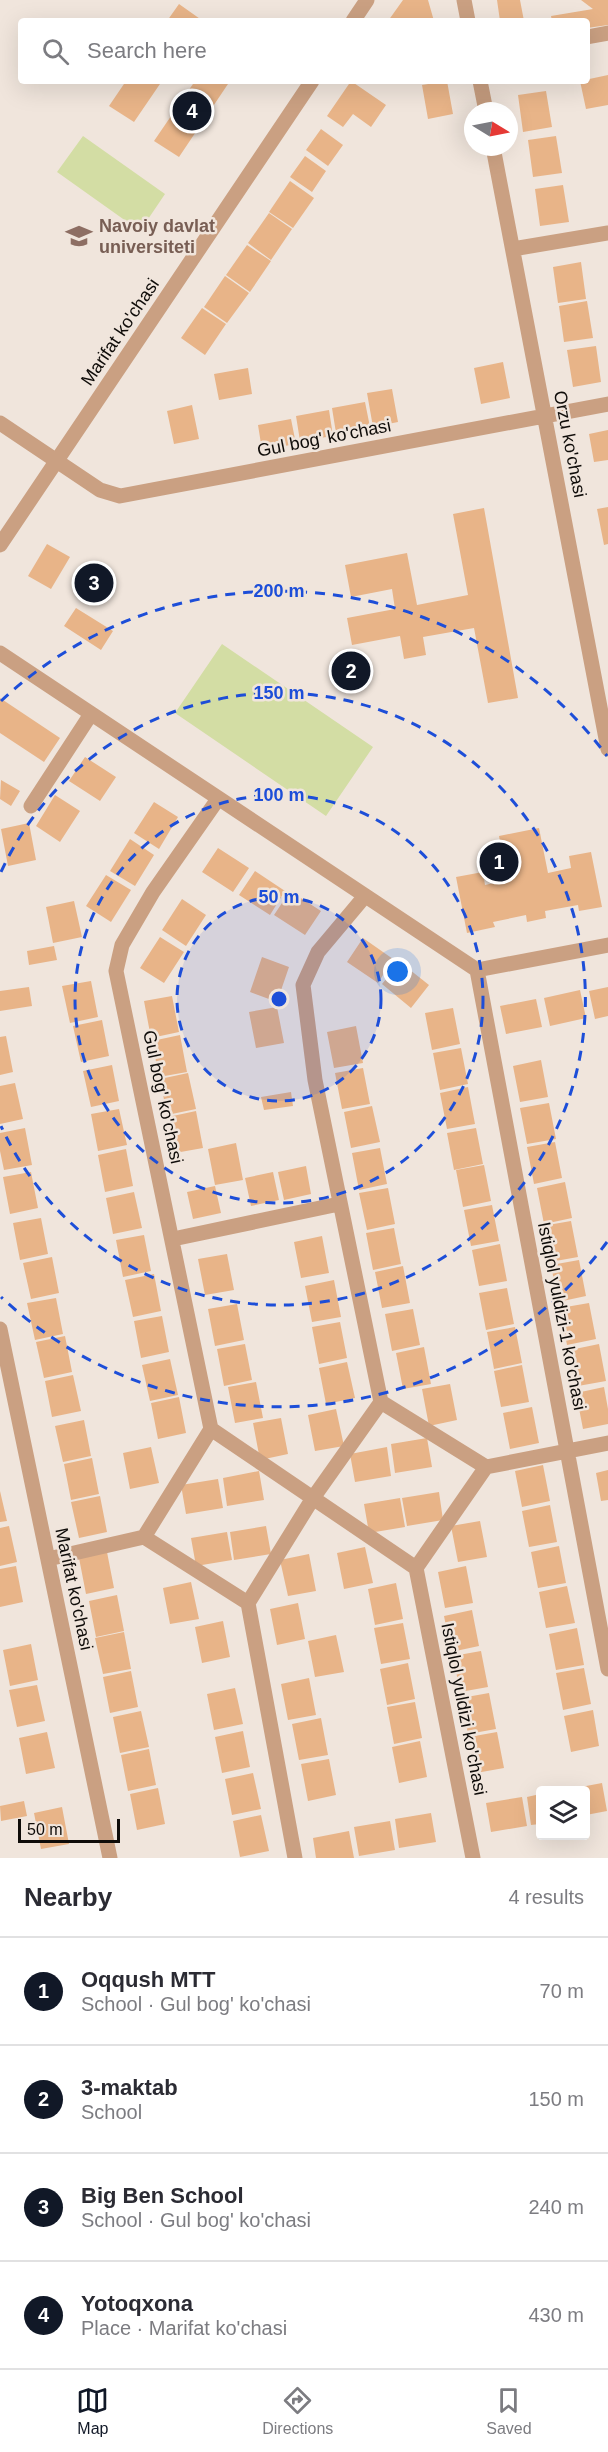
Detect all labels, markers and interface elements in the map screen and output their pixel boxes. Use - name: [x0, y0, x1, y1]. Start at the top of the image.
- search box: [18, 18, 590, 84]
- icon: search: [39, 35, 72, 68]
- text: Search here: [87, 38, 207, 63]
- pin: 4: [172, 88, 212, 134]
- north arrow: [464, 102, 518, 156]
- place label: Navoiy davlat universiteti: [99, 216, 215, 257]
- school or university icon: Navoiy davlat universiteti: [64, 221, 94, 251]
- street label: Marifat ko'chasi: [77, 275, 163, 389]
- street label: Orzu ko'chasi: [550, 389, 590, 499]
- street label: Gul bog' ko'chasi: [255, 415, 393, 461]
- pin: 3: [74, 560, 113, 606]
- text: 200 m: [253, 581, 305, 601]
- pin: 2: [332, 648, 370, 694]
- text: 150 m: [253, 683, 305, 703]
- text: 100 m: [253, 785, 305, 805]
- pin: 1: [480, 840, 518, 884]
- text: 50 m: [258, 887, 300, 907]
- your location: [383, 957, 412, 986]
- centre of rings: [269, 989, 289, 1009]
- street label: Gul bog' ko'chasi: [139, 1028, 187, 1166]
- street label: Istiqlol yuldizi-1 ko'chasi: [534, 1220, 590, 1412]
- street label: Marifat ko'chasi: [51, 1526, 97, 1652]
- street label: Istiqlol yuldizi ko'chasi: [437, 1621, 491, 1797]
- map controls: [536, 1786, 590, 1840]
- button: layers: [536, 1786, 590, 1840]
- scale bar: [18, 1816, 120, 1844]
- text: 50 m: [27, 1821, 63, 1838]
- text: Nearby: [24, 1882, 112, 1912]
- text: 4 results: [508, 1886, 584, 1908]
- text: Oqqush MTT: [81, 1967, 215, 1992]
- text: 1: [38, 1980, 49, 2002]
- text: 70 m: [540, 1980, 584, 2002]
- text: School · Gul bog' ko'chasi: [81, 1993, 311, 2015]
- text: 3-maktab: [81, 2075, 178, 2100]
- text: 2: [38, 2088, 49, 2110]
- text: 150 m: [528, 2088, 584, 2110]
- text: School: [81, 2101, 142, 2123]
- text: Big Ben School: [81, 2183, 244, 2208]
- text: 3: [38, 2196, 49, 2218]
- text: 240 m: [528, 2196, 584, 2218]
- text: School · Gul bog' ko'chasi: [81, 2209, 311, 2231]
- text: Yotoqxona: [81, 2291, 193, 2316]
- text: 4: [38, 2304, 49, 2326]
- text: 430 m: [528, 2304, 584, 2326]
- text: Place · Marifat ko'chasi: [81, 2317, 287, 2339]
- tab: Map: [76, 2384, 109, 2438]
- tab: Directions: [262, 2384, 333, 2438]
- tab: Saved: [486, 2384, 532, 2438]

